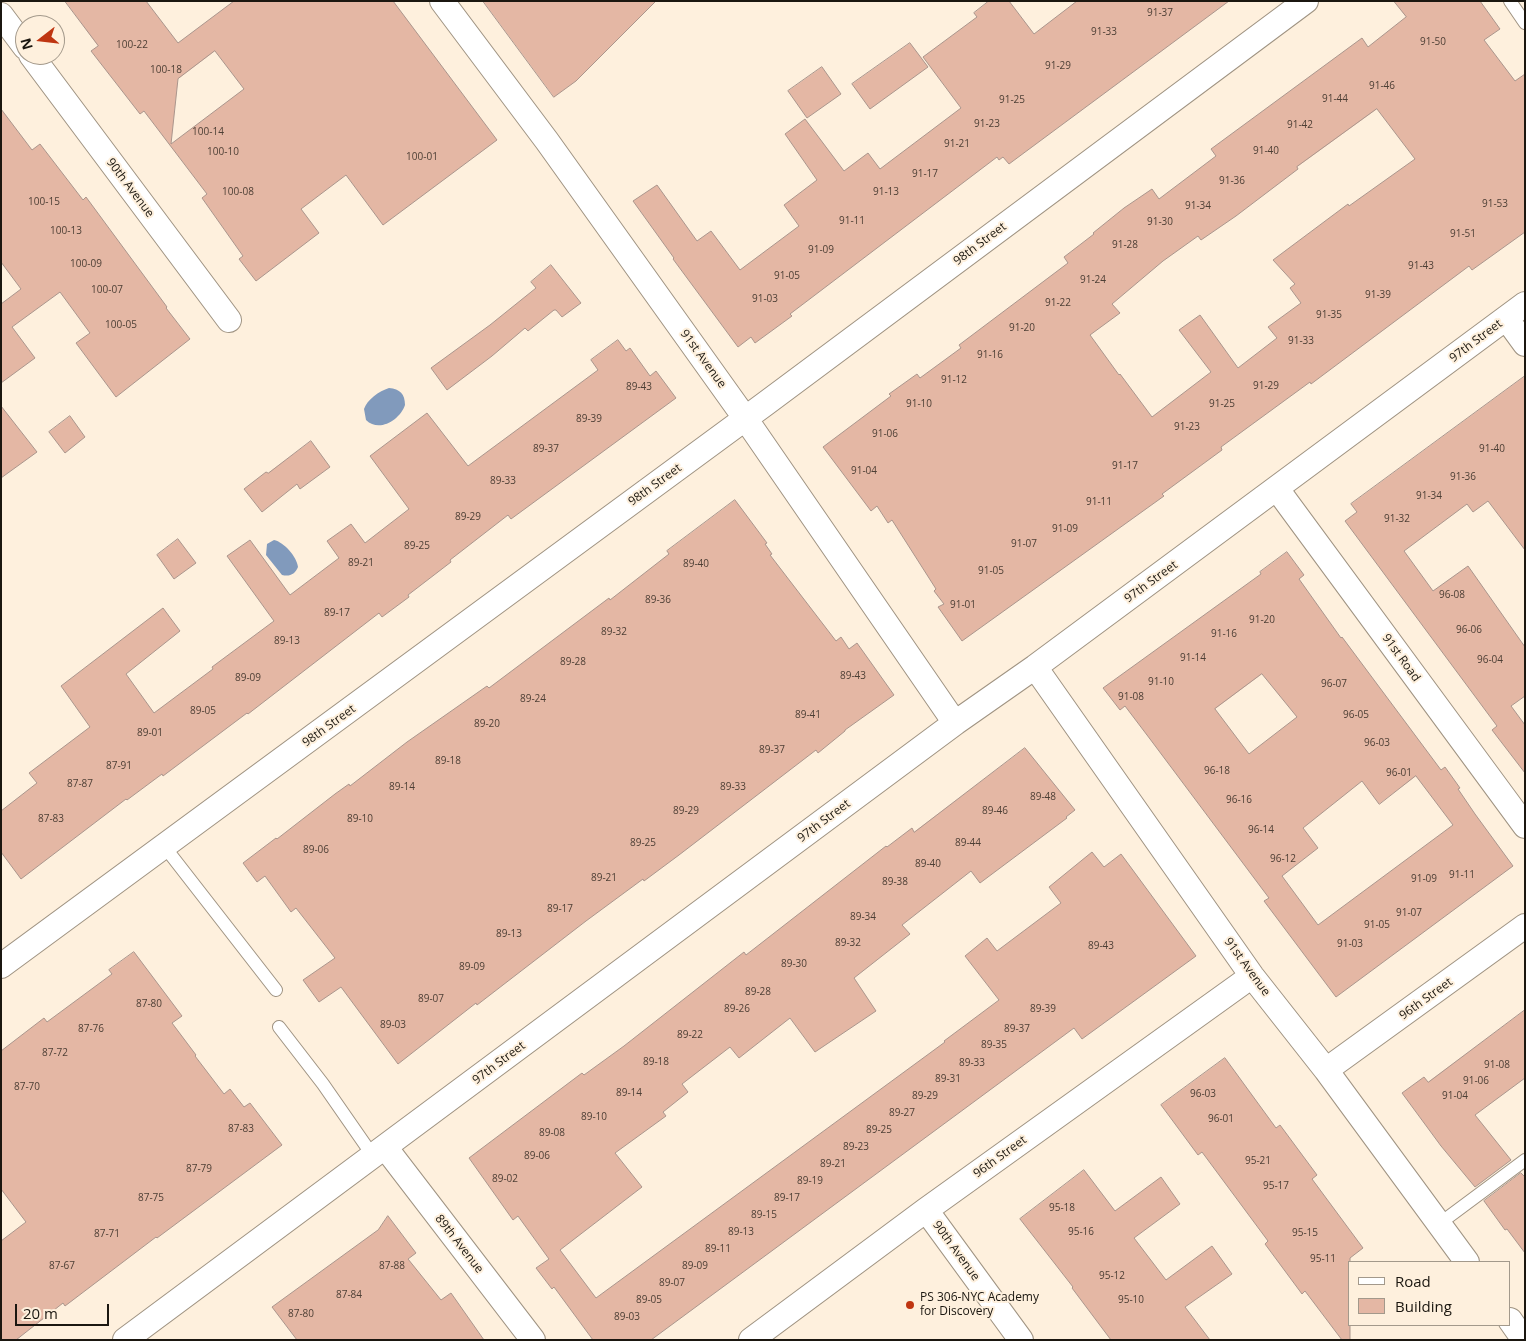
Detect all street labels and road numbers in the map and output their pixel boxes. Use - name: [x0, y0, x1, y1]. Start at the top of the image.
- street label: 90th Avenue: [103, 156, 157, 220]
- street label: 98th Street: [951, 220, 1009, 268]
- street label: 97th Street: [1447, 317, 1505, 365]
- street label: 91st Avenue: [677, 327, 729, 391]
- street label: 98th Street: [626, 461, 684, 509]
- street label: 97th Street: [1122, 558, 1180, 606]
- street label: 91st Road: [1379, 631, 1423, 685]
- street label: 98th Street: [300, 702, 358, 750]
- street label: 97th Street: [795, 797, 853, 845]
- street label: 91st Avenue: [1221, 935, 1273, 999]
- street label: 96th Street: [1397, 975, 1455, 1023]
- street label: 97th Street: [470, 1039, 528, 1087]
- street label: 96th Street: [971, 1133, 1029, 1181]
- street label: 89th Avenue: [432, 1212, 486, 1276]
- street label: 90th Avenue: [930, 1218, 982, 1284]

